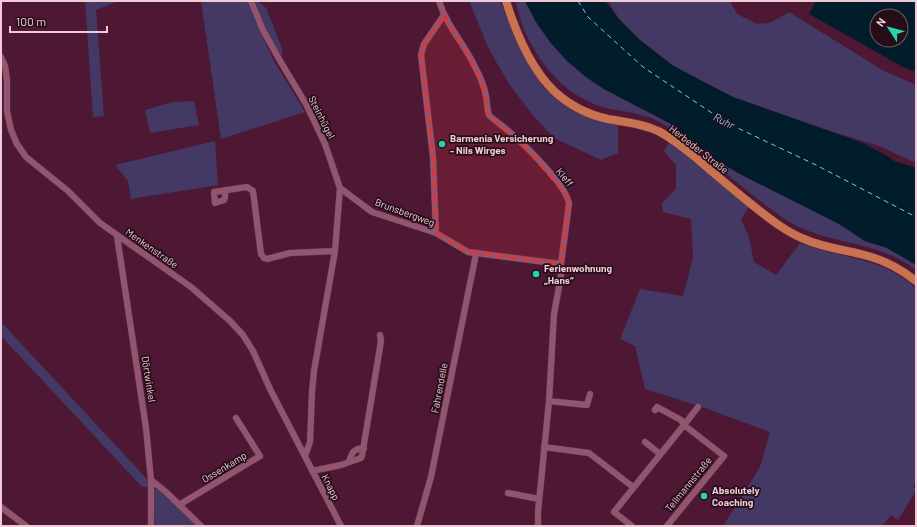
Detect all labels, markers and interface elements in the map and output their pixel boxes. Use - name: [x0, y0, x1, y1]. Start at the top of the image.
- scale bar: [10, 8, 107, 34]
- north arrow: [869, 8, 909, 48]
- text: 100 m: [16, 14, 46, 28]
- text: N: [873, 15, 888, 29]
- street label: Steinhügel: [306, 94, 338, 140]
- water label: Ruhr: [712, 110, 738, 132]
- street label: Herbeder Straße: [667, 122, 731, 176]
- place label: Barmenia Versicherung - Nils Wirges: [450, 132, 554, 156]
- marker: Barmenia Versicherung - Nils Wirges: [437, 139, 447, 149]
- street label: Kleff: [554, 165, 576, 189]
- street label: Brunsbergweg: [373, 196, 437, 228]
- street label: Menkenstraße: [123, 225, 181, 271]
- place label: Ferienwohnung „Hans“: [544, 262, 612, 286]
- marker: Ferienwohnung „Hans“: [531, 269, 541, 279]
- street label: Dörtwinkel: [139, 355, 159, 403]
- street label: Fahrendelle: [428, 362, 450, 414]
- street label: Ossenkamp: [199, 449, 249, 485]
- street label: Tellmannstraße: [662, 454, 714, 514]
- street label: Knapp: [319, 472, 343, 502]
- place label: Absolutely Coaching: [712, 484, 760, 508]
- marker: Absolutely Coaching: [699, 491, 709, 501]

